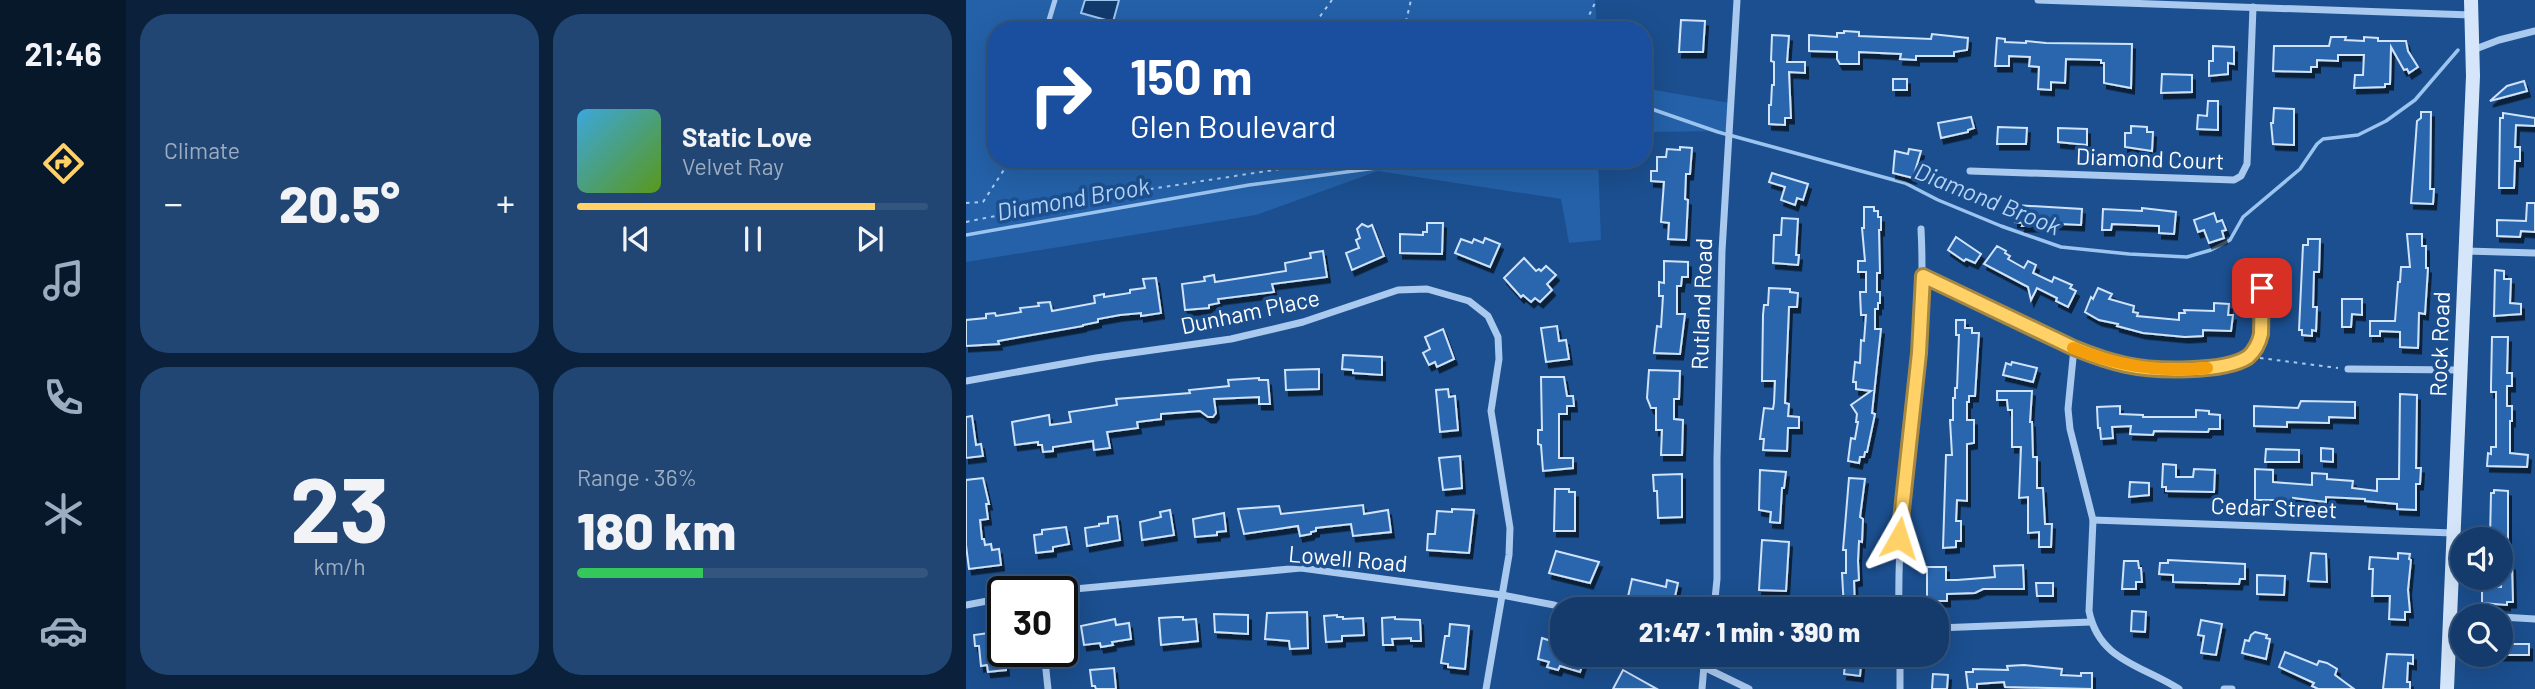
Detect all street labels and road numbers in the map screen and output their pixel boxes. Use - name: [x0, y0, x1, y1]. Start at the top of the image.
- street label: Diamond Court: [2075, 141, 2225, 175]
- street label: Rutland Road: [1685, 238, 1717, 370]
- street label: Dunham Place: [1178, 283, 1322, 339]
- street label: Rock Road: [2423, 291, 2455, 397]
- street label: Cedar Street: [2210, 491, 2338, 523]
- street label: Lowell Road: [1287, 539, 1409, 577]

